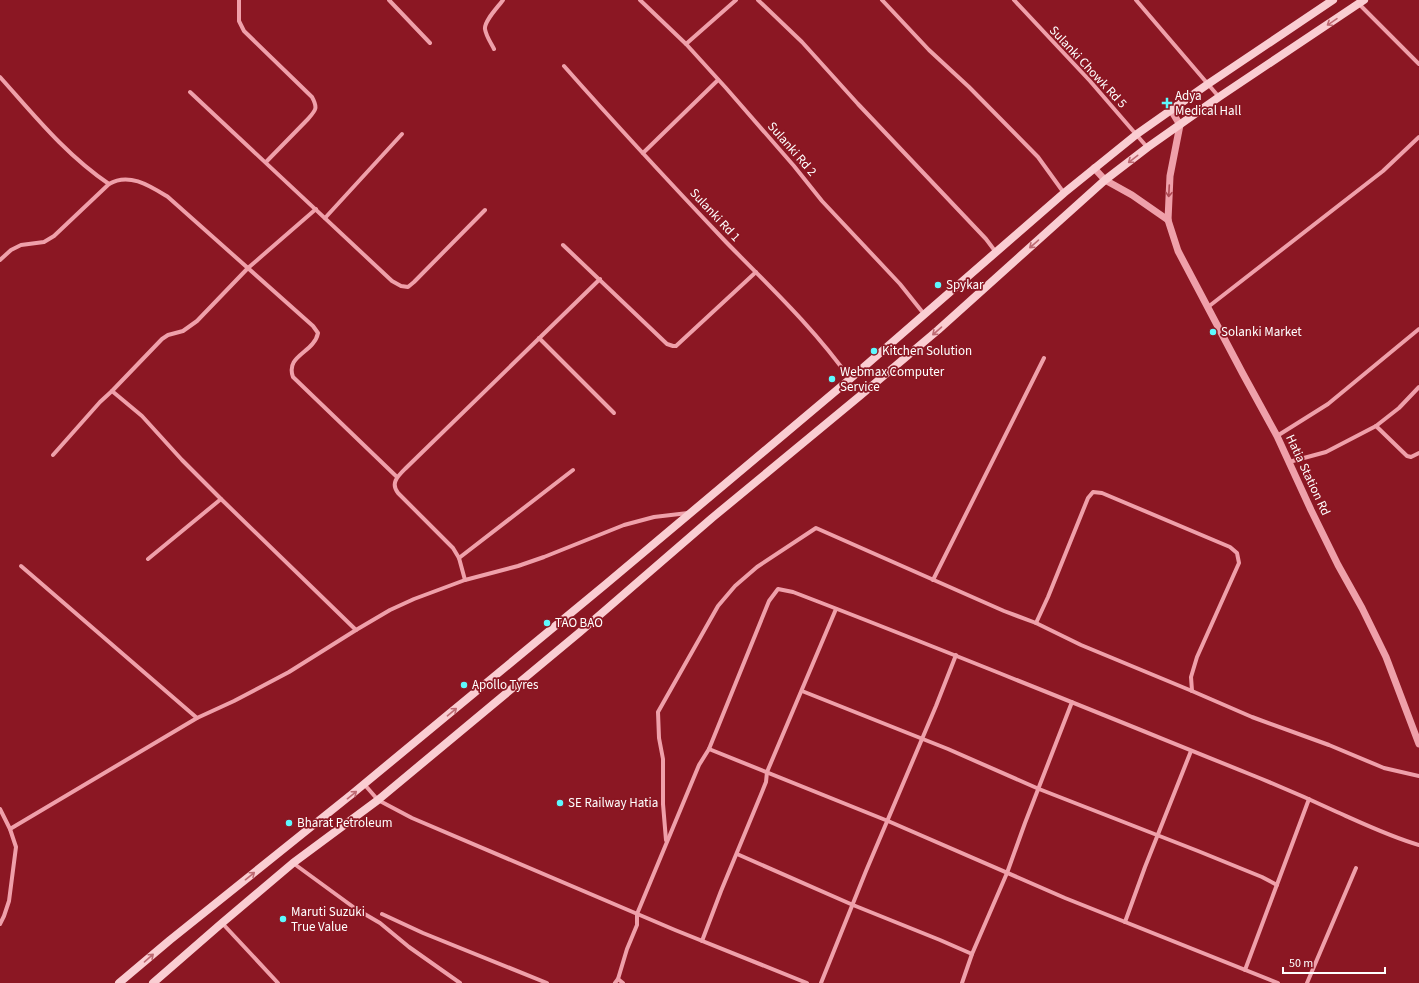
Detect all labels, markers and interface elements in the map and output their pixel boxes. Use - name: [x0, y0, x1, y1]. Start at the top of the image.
- one-way arrow: [1327, 18, 1338, 26]
- street label: Sulanki Chowk Rd 5: [1045, 22, 1131, 112]
- place label: Adya Medical Hall: [1175, 87, 1241, 120]
- marker: Adya Medical Hall: [1162, 98, 1172, 108]
- street label: Sulanki Rd 2: [763, 118, 821, 180]
- one-way arrow: [1127, 155, 1138, 163]
- street label: Sulanki Rd 1: [686, 184, 744, 246]
- one-way arrow: [1165, 184, 1173, 197]
- one-way arrow: [1029, 239, 1039, 248]
- place label: Spykar: [946, 276, 984, 294]
- marker: Spykar: [933, 280, 943, 290]
- place label: Solanki Market: [1221, 323, 1302, 341]
- one-way arrow: [932, 326, 942, 335]
- marker: Solanki Market: [1208, 327, 1218, 337]
- place label: Kitchen Solution: [882, 342, 972, 360]
- marker: Kitchen Solution: [869, 346, 879, 356]
- place label: Webmax Computer Service: [840, 363, 945, 396]
- marker: Webmax Computer Service: [827, 374, 837, 384]
- street label: Hatia Station Rd: [1281, 432, 1335, 518]
- place label: TAO BAO: [555, 614, 603, 632]
- marker: TAO BAO: [542, 618, 552, 628]
- place label: Apollo Tyres: [472, 676, 539, 694]
- marker: Apollo Tyres: [459, 680, 469, 690]
- one-way arrow: [447, 707, 457, 716]
- one-way arrow: [346, 790, 357, 799]
- place label: SE Railway Hatia: [568, 794, 658, 812]
- marker: SE Railway Hatia: [555, 798, 565, 808]
- place label: Bharat Petroleum: [297, 814, 393, 832]
- marker: Bharat Petroleum: [284, 818, 294, 828]
- one-way arrow: [245, 871, 256, 880]
- place label: Maruti Suzuki True Value: [291, 903, 365, 936]
- marker: Maruti Suzuki True Value: [278, 914, 288, 924]
- scale bar: [1283, 949, 1385, 975]
- one-way arrow: [144, 953, 154, 962]
- text: 50 m: [1289, 955, 1313, 972]

